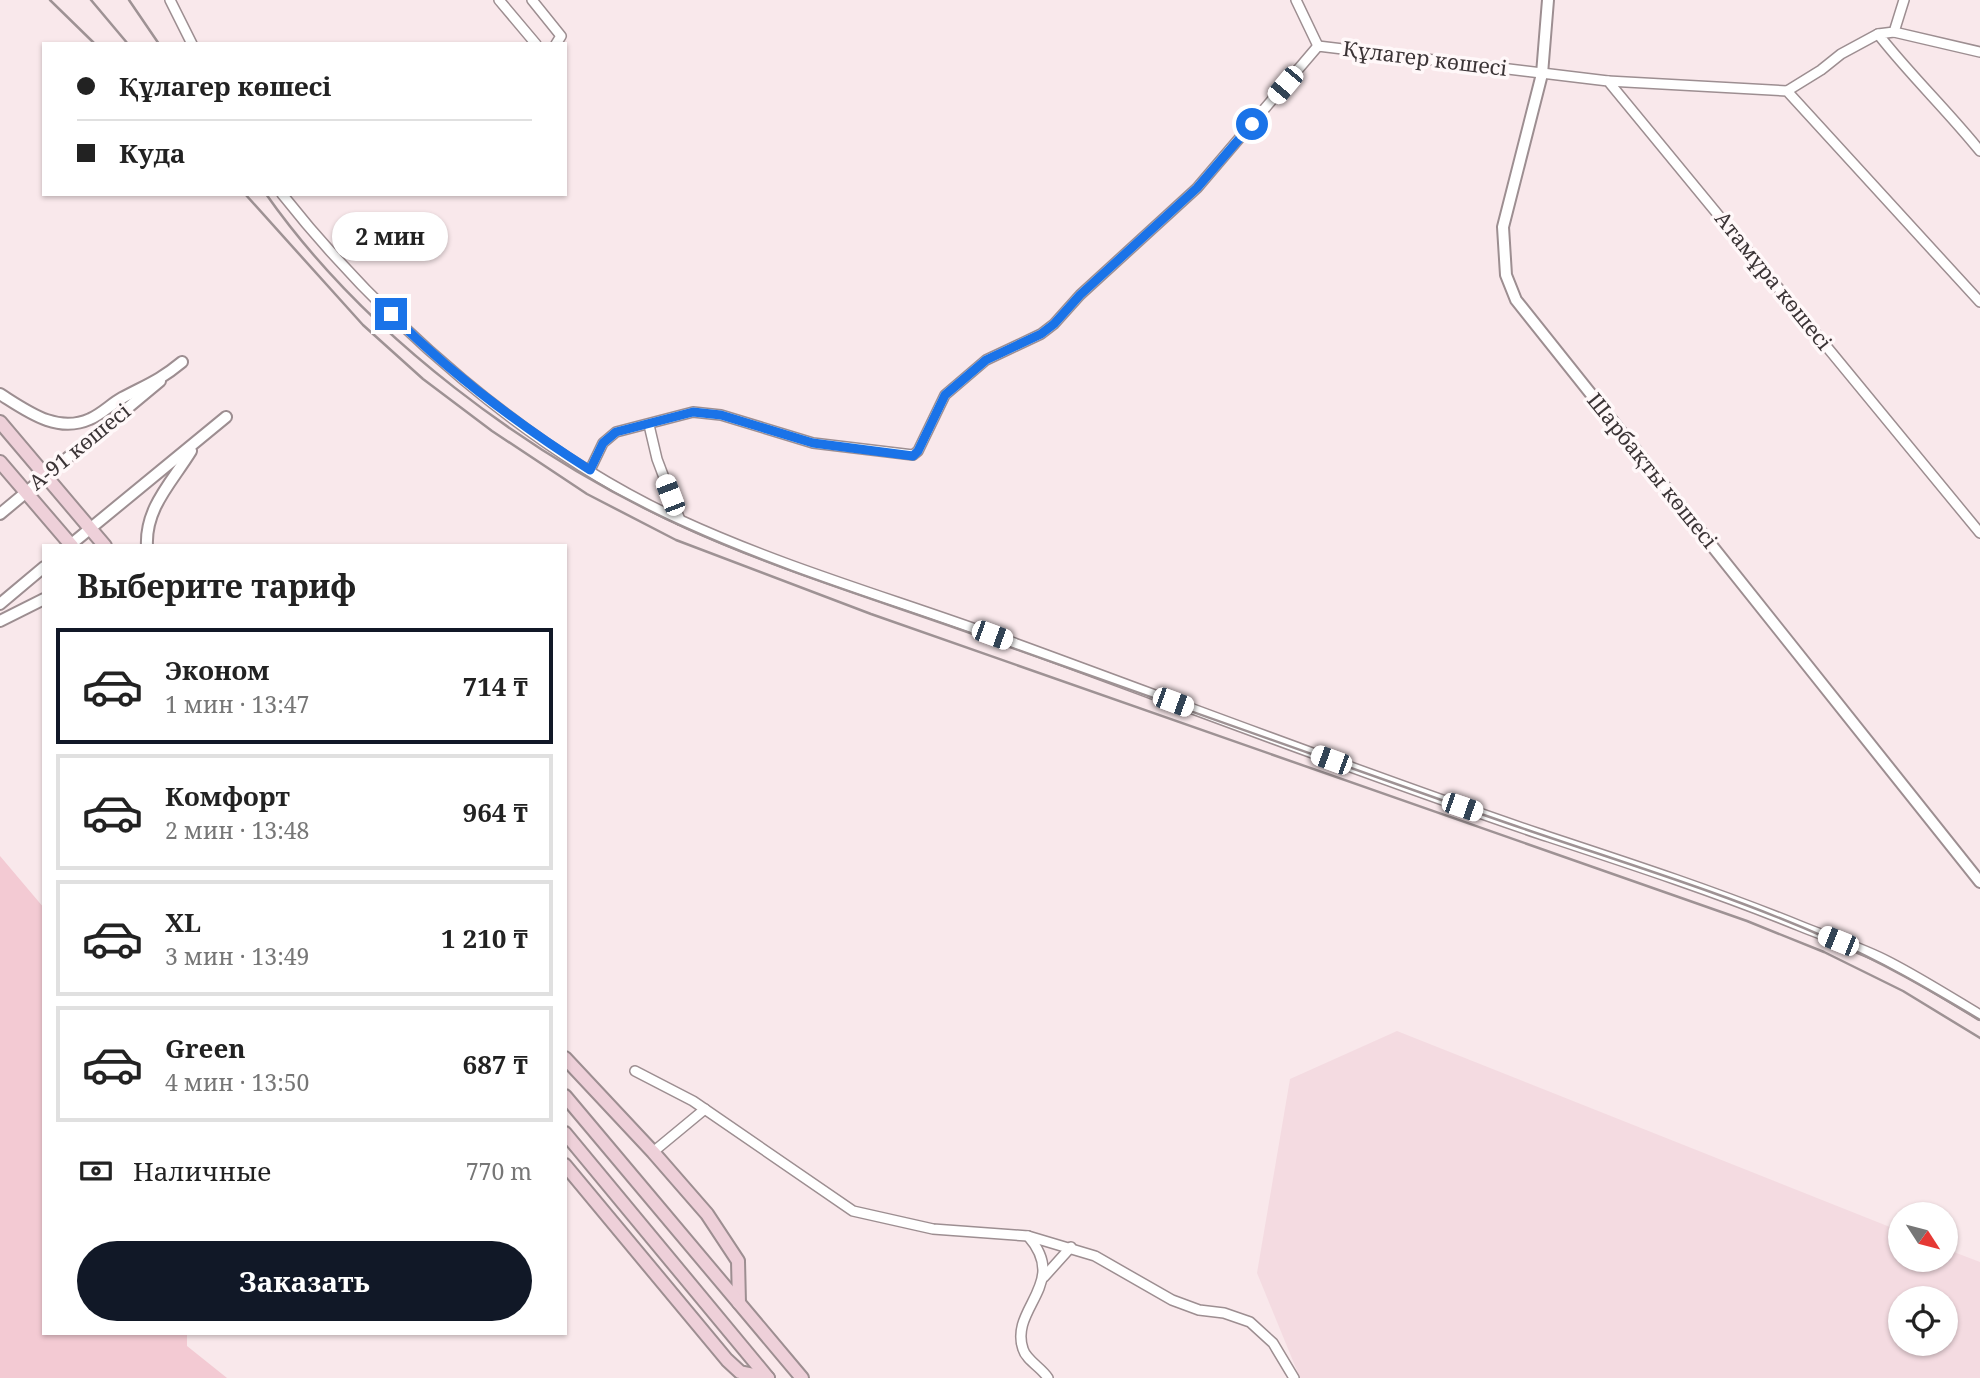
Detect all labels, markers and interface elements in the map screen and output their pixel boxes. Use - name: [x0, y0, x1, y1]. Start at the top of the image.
- street label: Құлагер көшесі: [1341, 34, 1509, 82]
- car: [1264, 62, 1307, 108]
- text: Құлагер көшесі: [119, 68, 332, 104]
- route start: [1236, 108, 1268, 140]
- text: Куда: [119, 135, 185, 171]
- street label: Атамұра көшесі: [1709, 205, 1839, 356]
- callout: 2 мин: [333, 212, 449, 262]
- text: 2 мин: [355, 220, 425, 252]
- route end: [375, 298, 407, 330]
- street label: Шарбақты көшесі: [1581, 387, 1724, 554]
- street label: А-91 көшесі: [23, 397, 136, 496]
- car: [653, 472, 688, 518]
- text: Выберите тариф: [77, 564, 356, 607]
- car: [969, 618, 1016, 652]
- text: Эконом: [165, 652, 269, 688]
- icon: car: [81, 655, 144, 718]
- text: 714 ₸: [462, 668, 528, 704]
- car: [1150, 685, 1197, 719]
- text: 1 мин · 13:47: [165, 688, 309, 720]
- car: [1308, 743, 1355, 777]
- text: Комфорт: [165, 778, 290, 814]
- icon: car: [81, 781, 144, 844]
- car: [1439, 790, 1486, 824]
- text: 964 ₸: [462, 794, 528, 830]
- text: 2 мин · 13:48: [165, 814, 309, 846]
- text: XL: [165, 904, 201, 940]
- icon: car: [81, 907, 144, 970]
- text: 1 210 ₸: [441, 920, 528, 956]
- car: [1815, 923, 1862, 959]
- text: 3 мин · 13:49: [165, 940, 309, 972]
- text: Green: [165, 1030, 246, 1066]
- icon: car: [81, 1033, 144, 1096]
- text: 687 ₸: [462, 1046, 528, 1082]
- text: 4 мин · 13:50: [165, 1066, 309, 1098]
- icon: cash: [77, 1152, 115, 1190]
- text: Наличные: [133, 1153, 271, 1189]
- text: 770 m: [466, 1155, 532, 1187]
- north arrow: [1888, 1202, 1958, 1272]
- map controls: [1888, 1202, 1958, 1356]
- button: Заказать: [77, 1241, 532, 1321]
- button: locate: [1888, 1286, 1958, 1356]

